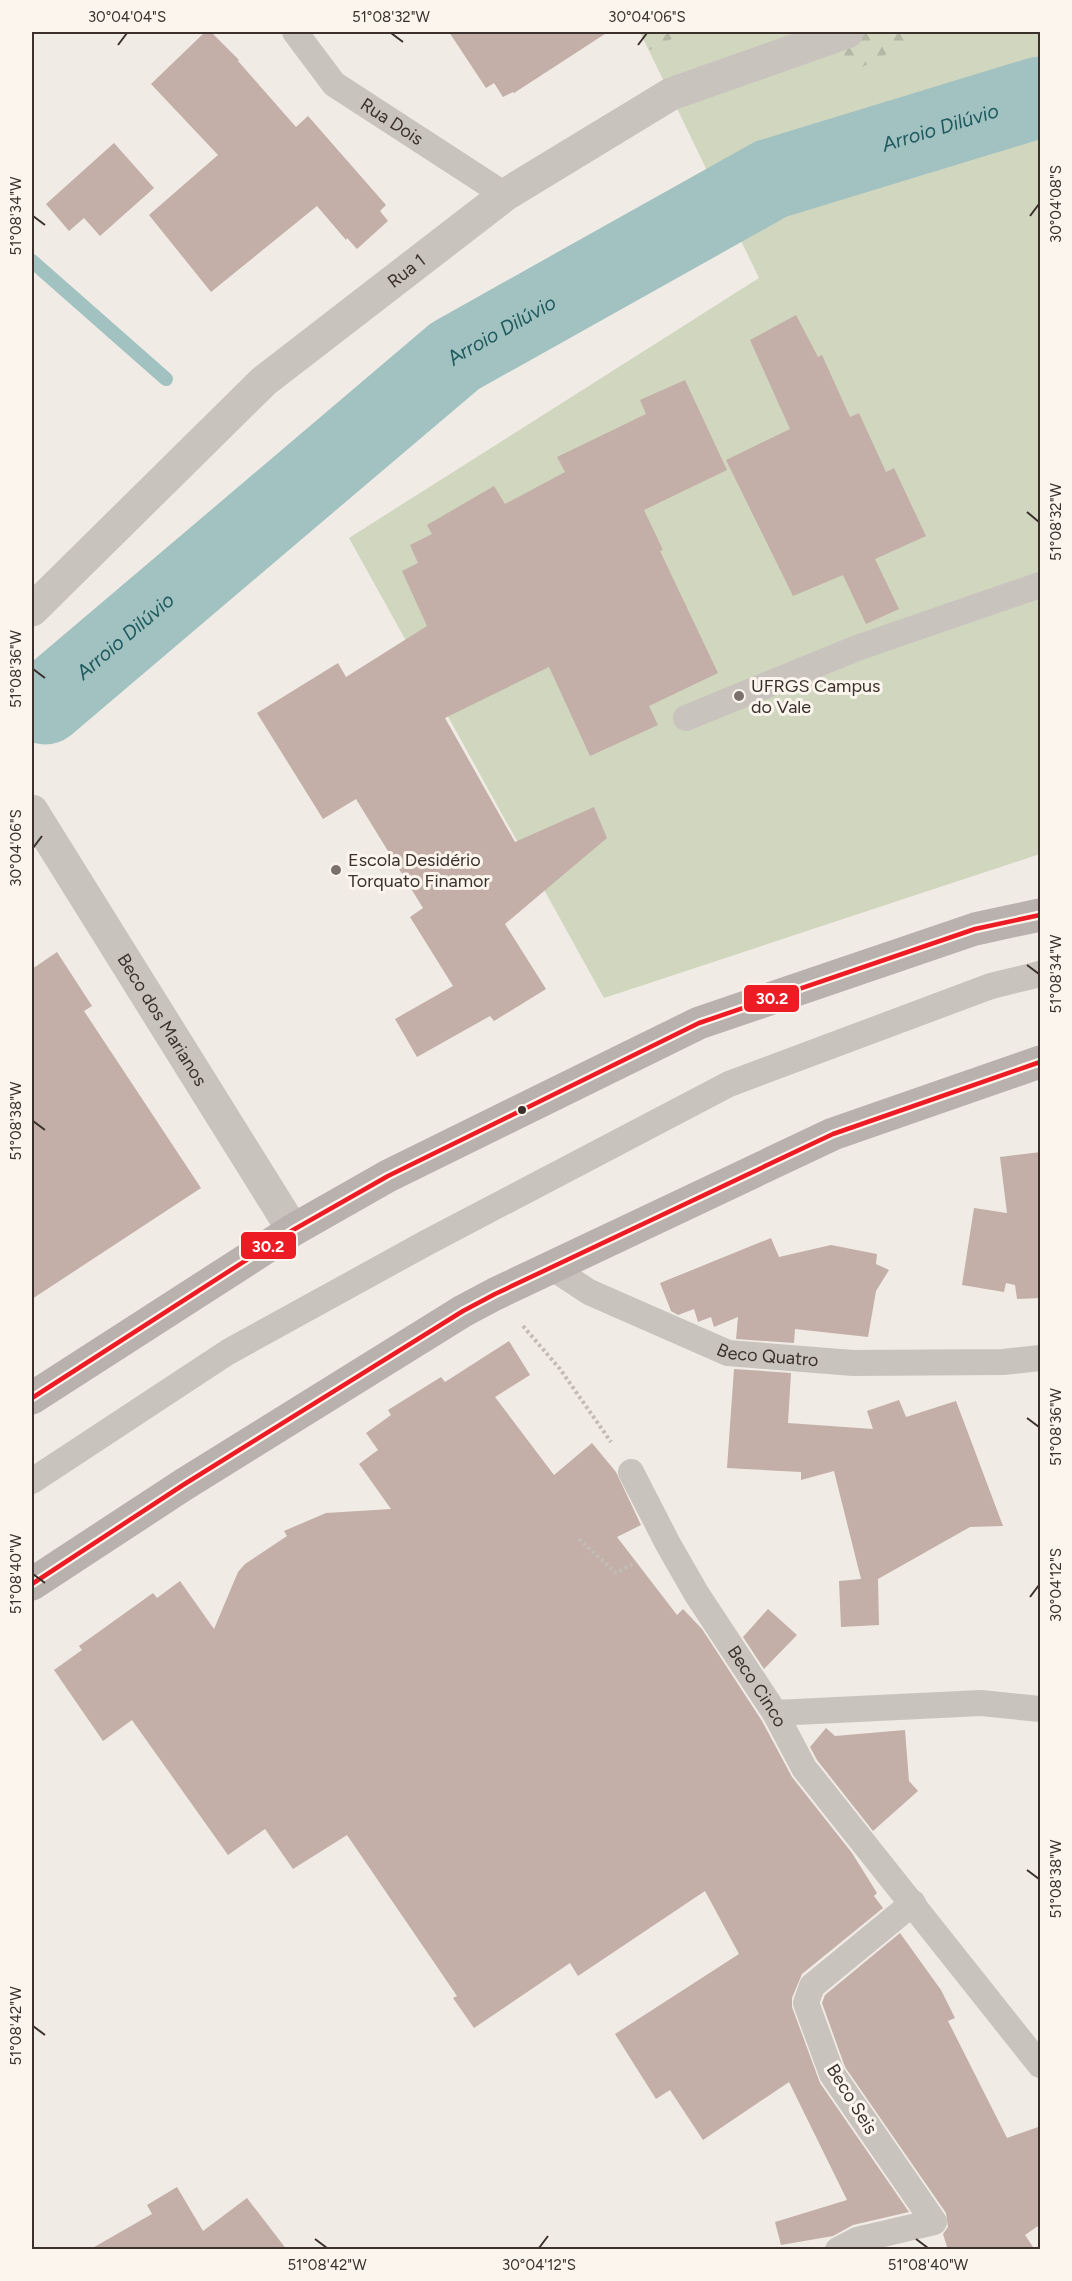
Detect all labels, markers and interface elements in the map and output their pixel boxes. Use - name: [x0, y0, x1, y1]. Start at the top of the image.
- text: 30°04'04"S: [88, 8, 166, 26]
- text: 51°08'32"W: [352, 8, 431, 26]
- text: 30°04'06"S: [608, 8, 686, 26]
- street label: Rua Dois: [356, 93, 427, 150]
- water label: Arroio Dilúvio: [878, 98, 1002, 157]
- text: 30°04'08"S: [1047, 165, 1065, 243]
- text: 51°08'34"W: [7, 176, 25, 255]
- street label: Rua 1: [383, 249, 430, 293]
- water label: Arroio Dilúvio: [441, 290, 560, 370]
- text: 51°08'32"W: [1047, 482, 1065, 561]
- water label: Arroio Dilúvio: [70, 588, 179, 685]
- text: 51°08'36"W: [7, 629, 25, 708]
- place label: UFRGS Campus do Vale: [751, 675, 881, 718]
- marker: UFRGS Campus do Vale: [732, 689, 746, 703]
- text: 30°04'06"S: [7, 809, 25, 887]
- place label: Escola Desidério Torquato Finamor: [348, 849, 490, 892]
- marker: Escola Desidério Torquato Finamor: [329, 863, 343, 877]
- text: 51°08'34"W: [1047, 934, 1065, 1013]
- street label: Beco dos Marianos: [113, 949, 212, 1090]
- line badge: 30.2: [743, 984, 800, 1013]
- text: 30.2: [756, 989, 788, 1008]
- text: 51°08'38"W: [7, 1081, 25, 1160]
- unlabelled marker: [516, 1104, 528, 1116]
- line badge: 30.2: [240, 1231, 297, 1260]
- text: 30.2: [252, 1237, 284, 1256]
- street label: Beco Quatro: [713, 1338, 819, 1371]
- text: 51°08'36"W: [1047, 1387, 1065, 1466]
- text: 51°08'40"W: [7, 1533, 25, 1614]
- text: 30°04'12"S: [1047, 1548, 1065, 1622]
- street label: Beco Cinco: [723, 1641, 791, 1731]
- text: 51°08'38"W: [1047, 1839, 1065, 1918]
- text: 51°08'42"W: [7, 1986, 25, 2066]
- street label: Beco Seis: [822, 2060, 882, 2138]
- text: 51°08'42"W: [287, 2256, 367, 2274]
- text: 30°04'12"S: [502, 2256, 576, 2274]
- text: 51°08'40"W: [888, 2256, 969, 2274]

